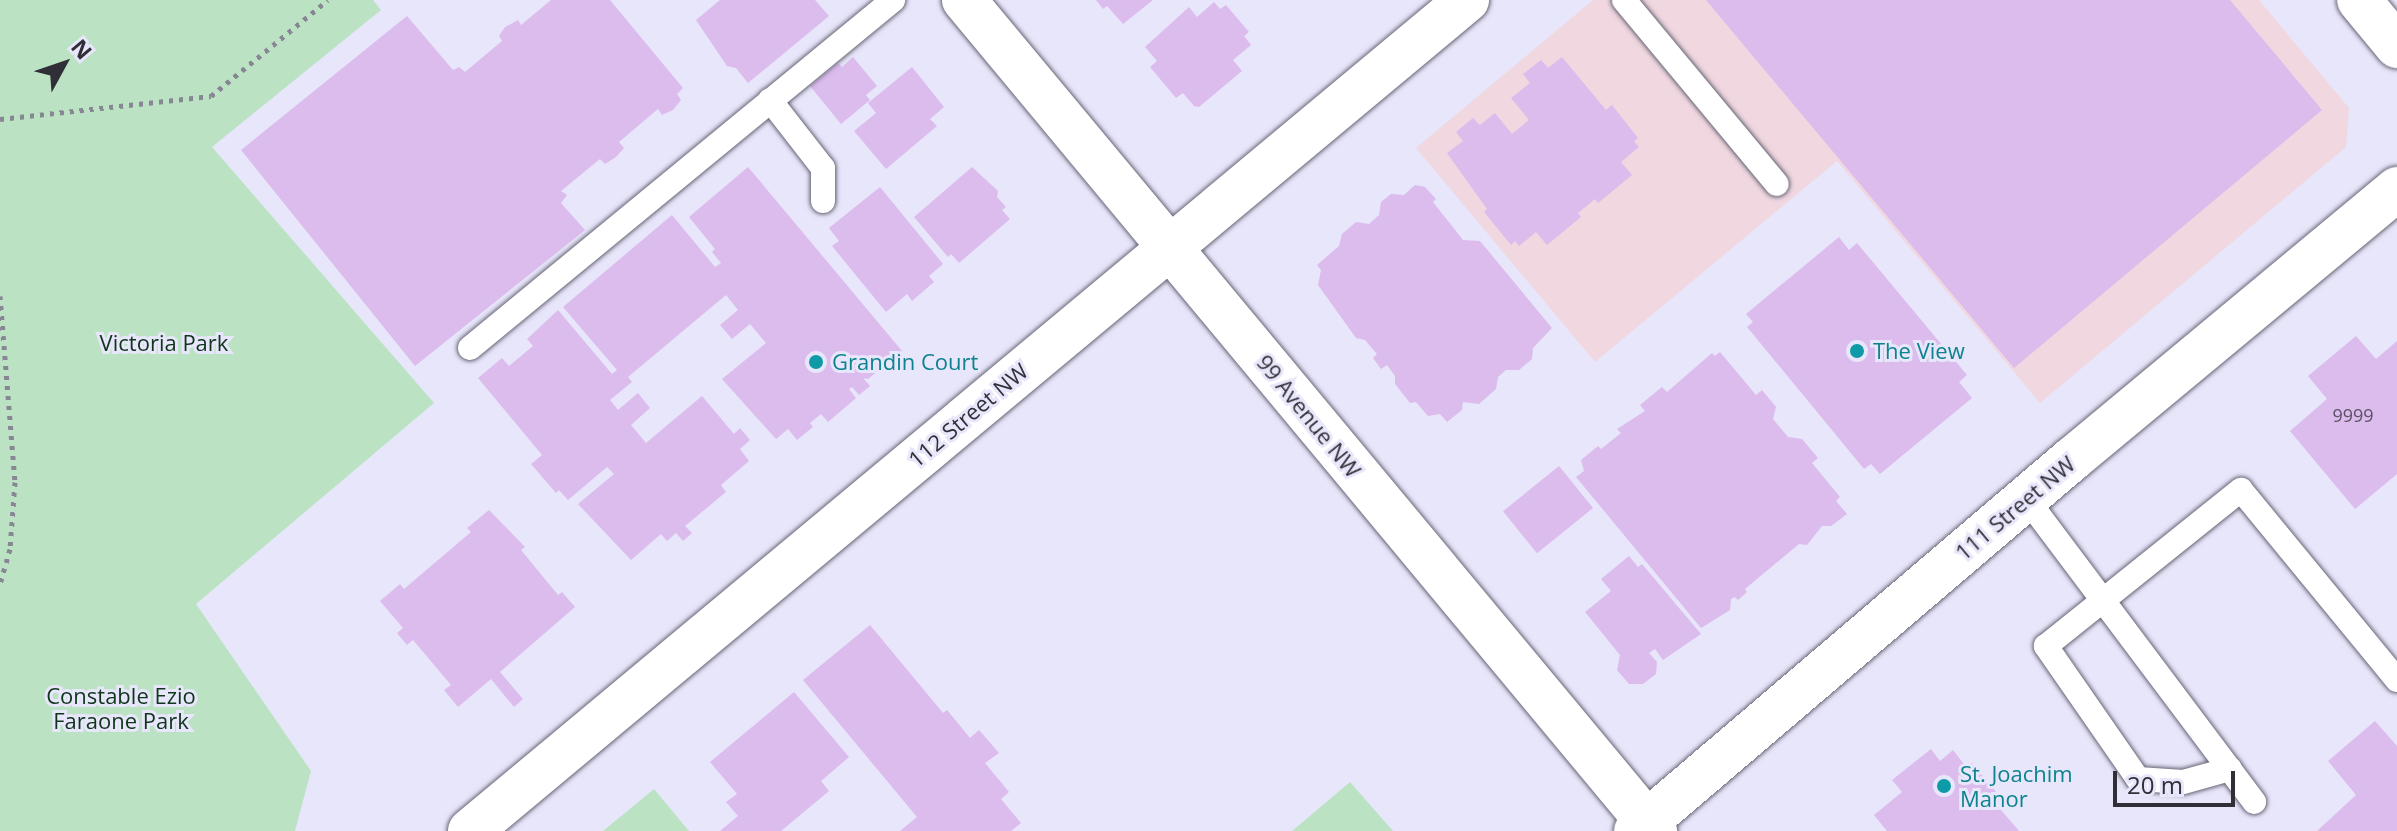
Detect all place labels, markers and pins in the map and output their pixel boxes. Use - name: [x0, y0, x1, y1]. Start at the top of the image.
- place label: The View: [1873, 338, 1965, 364]
- marker: The View: [1848, 342, 1866, 360]
- place label: Grandin Court: [832, 349, 978, 375]
- marker: Grandin Court: [807, 353, 825, 371]
- place label: St. Joachim Manor: [1960, 760, 2073, 812]
- marker: St. Joachim Manor: [1935, 777, 1953, 795]

